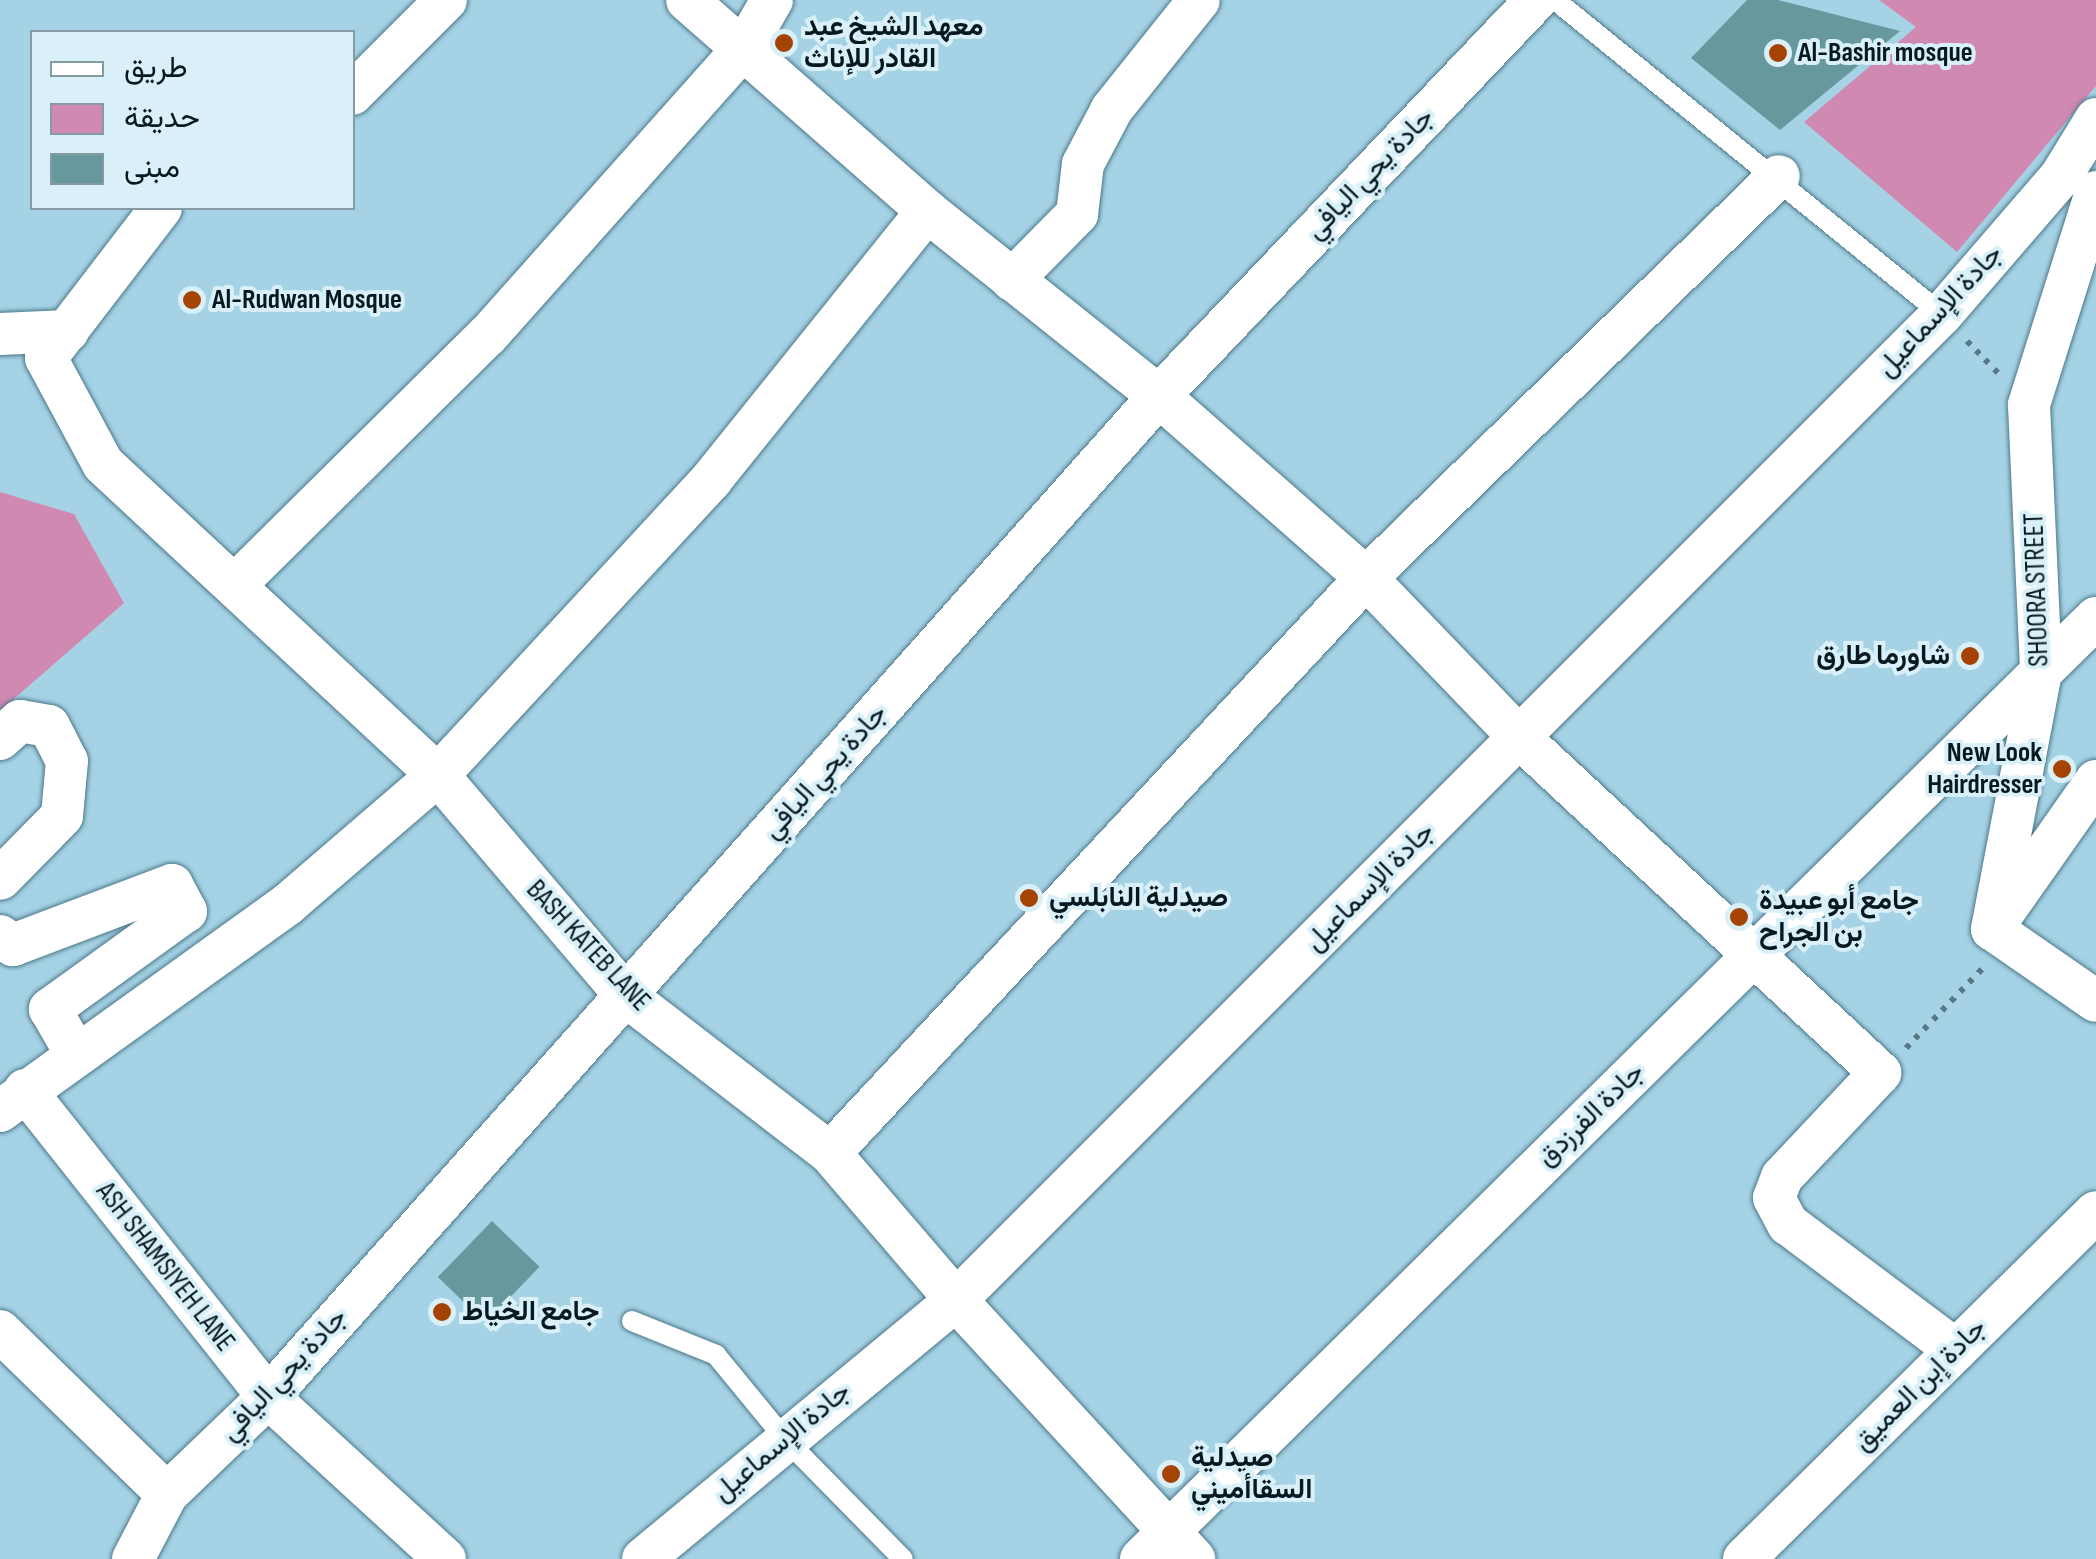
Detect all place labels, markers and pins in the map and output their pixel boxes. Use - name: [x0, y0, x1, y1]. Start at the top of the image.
- place label: معهد الشيخ عبد القادر للإناث: [804, 10, 983, 76]
- marker: معهد الشيخ عبد القادر للإناث: [773, 32, 795, 54]
- place label: Al-Bashir mosque: [1798, 36, 1973, 70]
- marker: Al-Bashir mosque: [1767, 42, 1789, 64]
- place label: Al-Rudwan Mosque: [212, 283, 402, 317]
- marker: Al-Rudwan Mosque: [181, 289, 203, 311]
- place label: شاورما طارق: [1816, 639, 1950, 673]
- marker: شاورما طارق: [1959, 645, 1981, 667]
- place label: New Look Hairdresser: [1927, 736, 2042, 802]
- marker: New Look Hairdresser: [2051, 758, 2073, 780]
- place label: صيدلية النابلسي: [1049, 881, 1228, 915]
- place label: جامع أبو عبيدة بن الجراح: [1759, 884, 1919, 950]
- marker: صيدلية النابلسي: [1018, 887, 1040, 909]
- marker: جامع أبو عبيدة بن الجراح: [1728, 906, 1750, 928]
- place label: جامع الخياط: [462, 1295, 599, 1329]
- marker: جامع الخياط: [431, 1301, 453, 1323]
- place label: صيدلية السقاأميني: [1191, 1441, 1312, 1507]
- marker: صيدلية السقاأميني: [1160, 1463, 1182, 1485]

